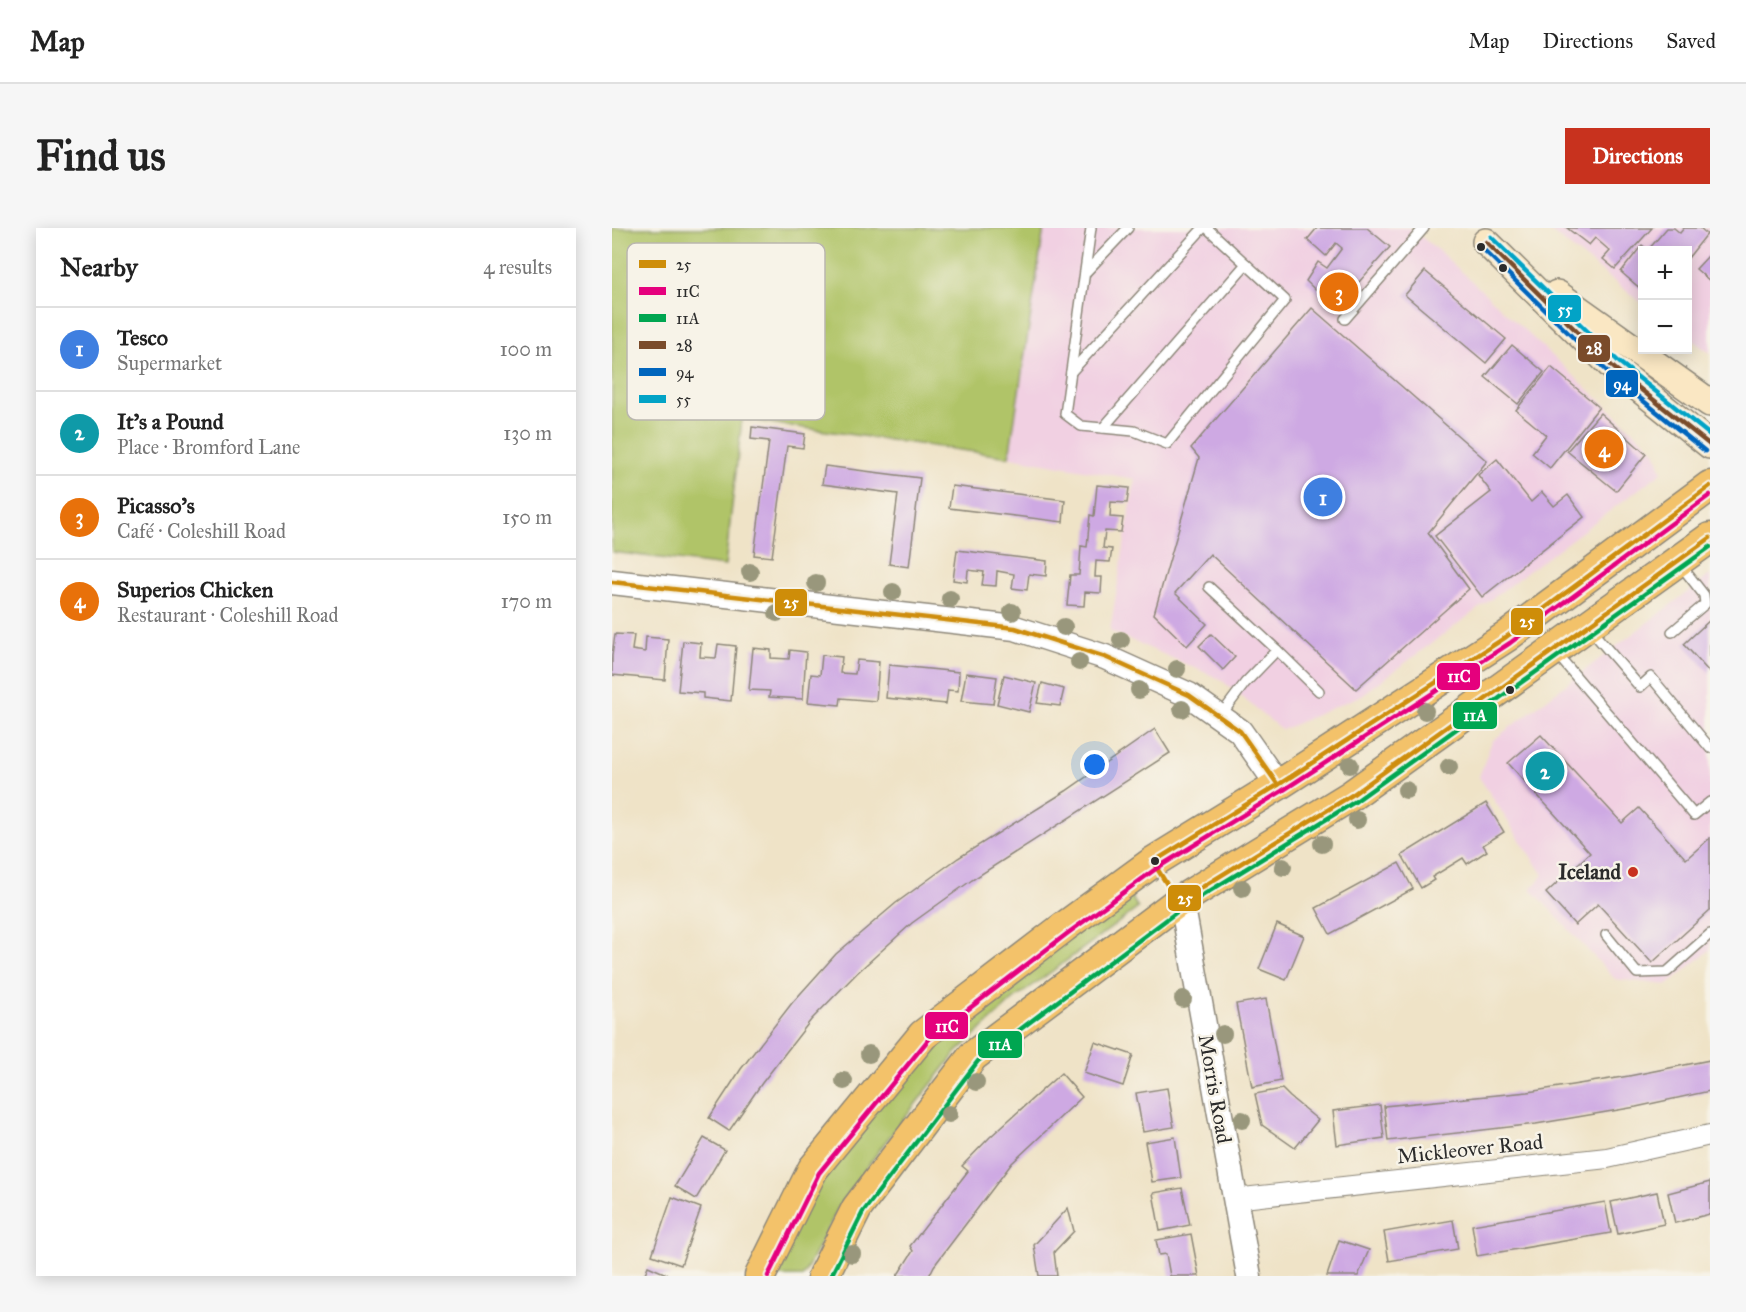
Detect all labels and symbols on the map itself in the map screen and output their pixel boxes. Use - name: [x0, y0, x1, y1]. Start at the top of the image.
- unlabelled marker: [1475, 241, 1487, 253]
- legend: [627, 243, 825, 420]
- text: 25: [676, 255, 692, 274]
- unlabelled marker: [1497, 262, 1509, 274]
- pin: 3: [1320, 270, 1358, 314]
- text: 11C: [676, 282, 700, 301]
- line badge: 55: [1547, 294, 1582, 323]
- text: 55: [1558, 300, 1573, 319]
- text: 11A: [676, 309, 700, 328]
- line badge: 28: [1577, 334, 1611, 363]
- text: 28: [676, 336, 692, 355]
- text: 28: [1586, 339, 1602, 358]
- text: 94: [676, 363, 695, 382]
- line badge: 94: [1605, 369, 1639, 398]
- text: 94: [1613, 375, 1632, 395]
- text: 55: [676, 390, 691, 409]
- pin: 4: [1584, 426, 1624, 472]
- pin: 1: [1304, 474, 1342, 520]
- line badge: 25: [774, 588, 808, 617]
- text: 25: [783, 593, 799, 612]
- line badge: 25: [1510, 607, 1544, 636]
- text: 25: [1519, 612, 1535, 631]
- line badge: 11C: [1436, 662, 1481, 691]
- text: 11C: [1447, 667, 1471, 686]
- unlabelled marker: [1504, 684, 1516, 696]
- line badge: 11A: [1452, 701, 1498, 730]
- text: 11A: [1463, 706, 1487, 725]
- pin: 2: [1526, 748, 1564, 794]
- your location: [1080, 750, 1109, 779]
- unlabelled marker: [1149, 855, 1161, 867]
- place label: Iceland: [1558, 859, 1621, 885]
- marker: Iceland: [1626, 865, 1640, 879]
- line badge: 25: [1167, 884, 1202, 912]
- text: 25: [1177, 889, 1193, 908]
- line badge: 11C: [924, 1011, 969, 1040]
- text: 11C: [935, 1017, 959, 1036]
- line badge: 11A: [977, 1030, 1023, 1059]
- street label: Morris Road: [1193, 1032, 1237, 1146]
- text: 11A: [988, 1035, 1012, 1054]
- street label: Mickleover Road: [1396, 1128, 1545, 1170]

